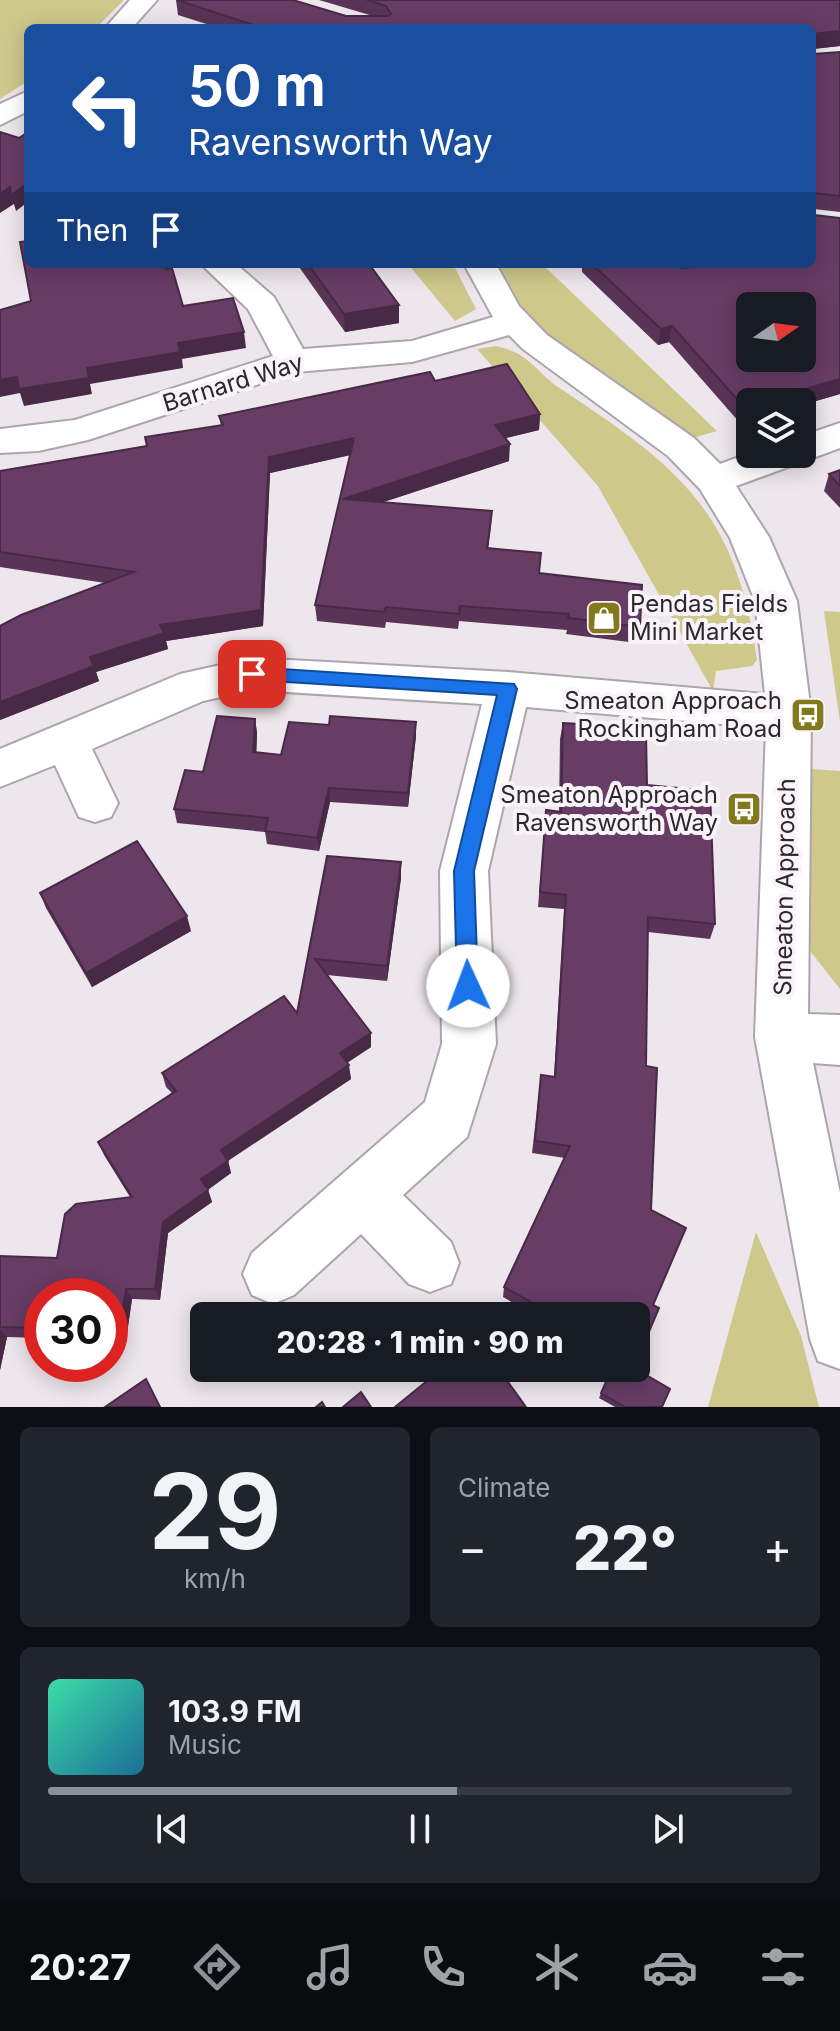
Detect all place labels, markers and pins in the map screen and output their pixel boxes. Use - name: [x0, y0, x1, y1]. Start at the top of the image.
- place label: Pendas Fields Mini Market: [630, 589, 788, 646]
- shop icon: Pendas Fields Mini Market: [585, 599, 623, 637]
- pin: [218, 640, 286, 708]
- place label: Smeaton Approach Rockingham Road: [564, 686, 782, 743]
- bus stop icon: Smeaton Approach Rockingham Road: [789, 696, 827, 734]
- place label: Smeaton Approach Ravensworth Way: [500, 780, 718, 837]
- bus stop icon: Smeaton Approach Ravensworth Way: [725, 790, 763, 828]

